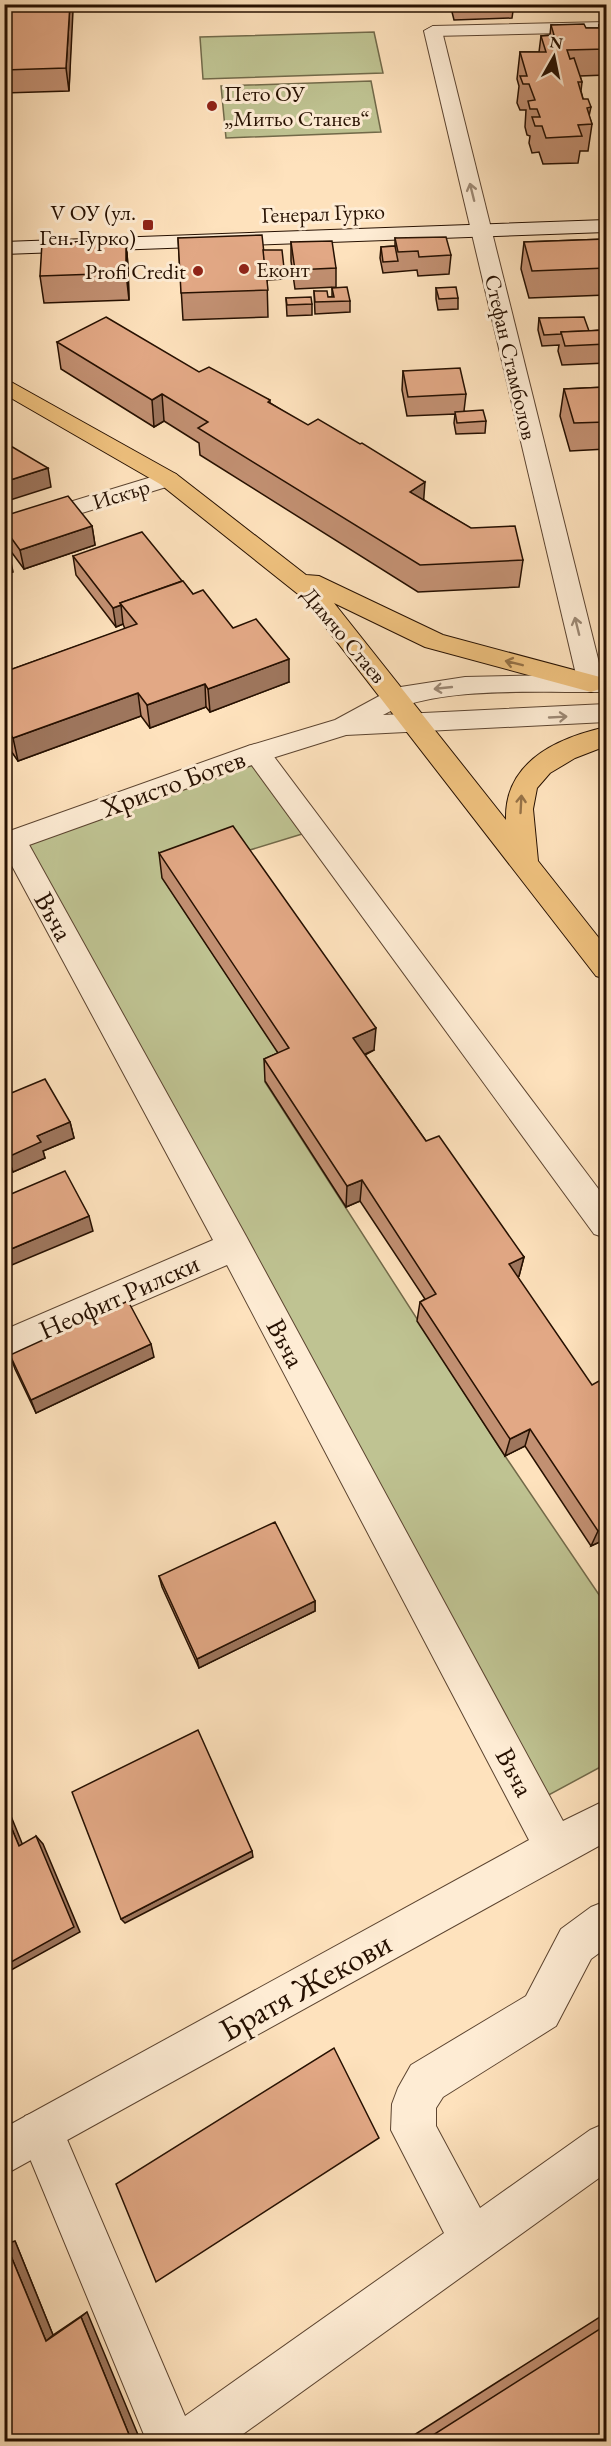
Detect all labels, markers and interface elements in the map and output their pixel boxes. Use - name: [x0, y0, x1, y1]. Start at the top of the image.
- north arrow: [524, 27, 584, 87]
- text: N: [548, 31, 564, 54]
- place label: Пето ОУ „Митьо Станев“: [224, 79, 370, 133]
- marker: Пето ОУ „Митьо Станев“: [205, 99, 219, 113]
- one-way arrow: [465, 182, 477, 201]
- street label: Генерал Гурко: [261, 196, 385, 230]
- place label: V ОУ (ул. Ген. Гурко): [39, 198, 136, 252]
- marker: V ОУ (ул. Ген. Гурко): [141, 218, 155, 232]
- place label: Еконт: [256, 255, 310, 284]
- place label: Profi Credit: [85, 257, 186, 286]
- marker: Еконт: [237, 262, 251, 276]
- marker: Profi Credit: [191, 264, 205, 278]
- street label: Стефан Стамболов: [478, 272, 544, 442]
- street label: Искър: [89, 472, 153, 516]
- street label: Димчо Стаев: [295, 581, 393, 689]
- one-way arrow: [571, 617, 582, 636]
- one-way arrow: [505, 657, 524, 668]
- one-way arrow: [434, 683, 454, 694]
- one-way arrow: [547, 711, 567, 722]
- street label: Христо Ботев: [95, 741, 250, 826]
- one-way arrow: [516, 794, 527, 814]
- street label: Въча: [26, 885, 82, 947]
- street label: Неофит Рилски: [33, 1245, 205, 1347]
- street label: Въча: [259, 1312, 313, 1374]
- street label: Въча: [488, 1741, 542, 1803]
- street label: Братя Жекови: [211, 1921, 399, 2051]

